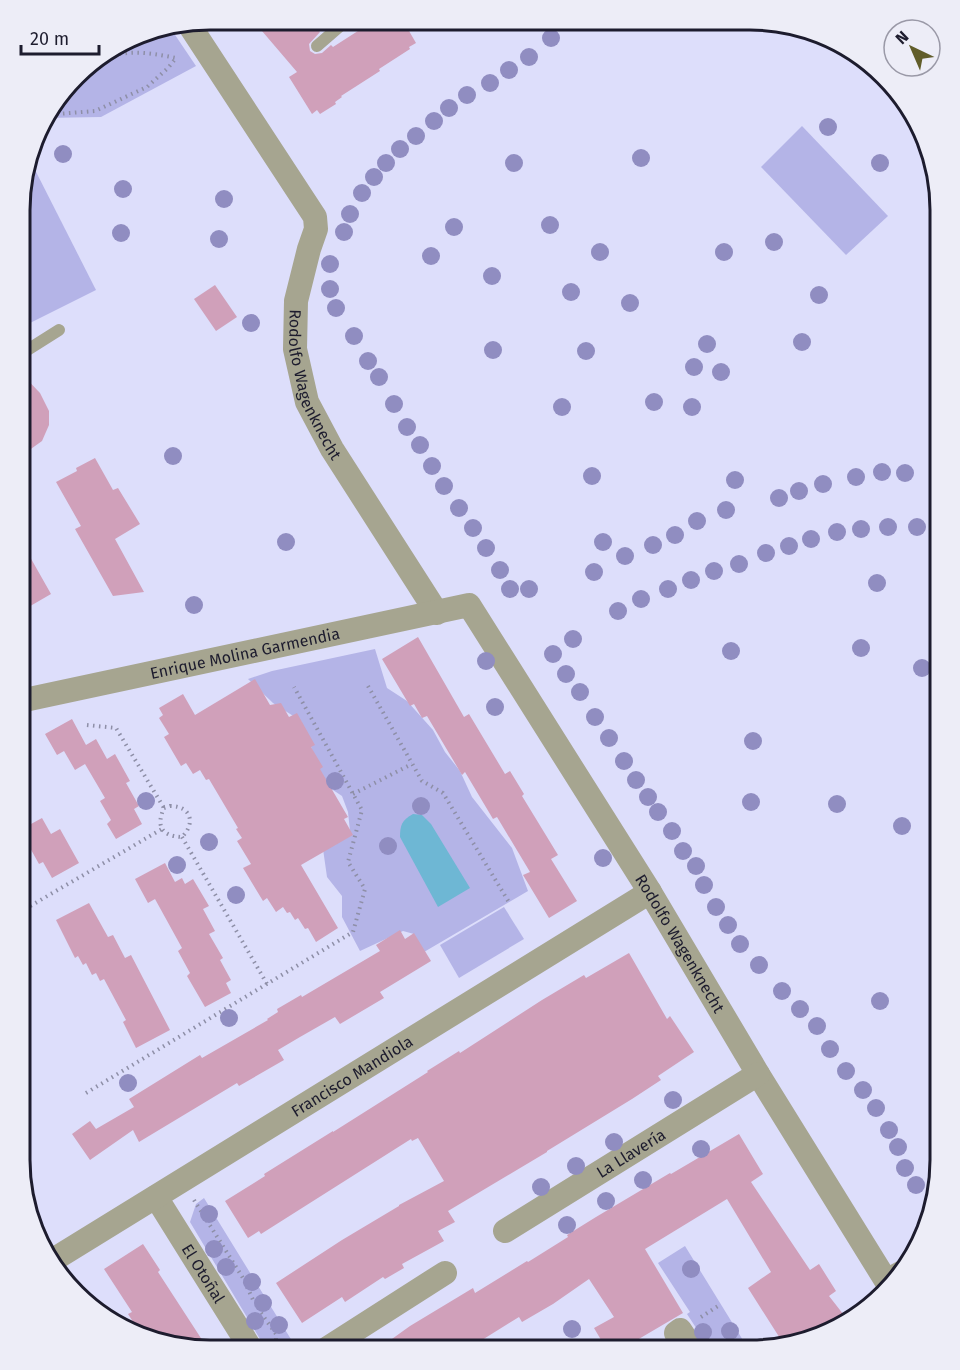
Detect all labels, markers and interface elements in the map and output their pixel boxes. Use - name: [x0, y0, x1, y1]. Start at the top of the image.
- scale bar: [21, 18, 99, 56]
- north arrow: [882, 18, 942, 78]
- text: N: [892, 27, 912, 48]
- text: 20 m: [30, 28, 69, 50]
- street label: Rodolfo Wagenknecht: [285, 309, 346, 463]
- street label: Enrique Molina Garmendia: [148, 623, 341, 682]
- street label: Rodolfo Wagenknecht: [632, 871, 729, 1016]
- street label: Francisco Mandiola: [288, 1031, 416, 1120]
- street label: La Llavería: [593, 1124, 669, 1181]
- street label: El Otoñal: [178, 1240, 229, 1307]

